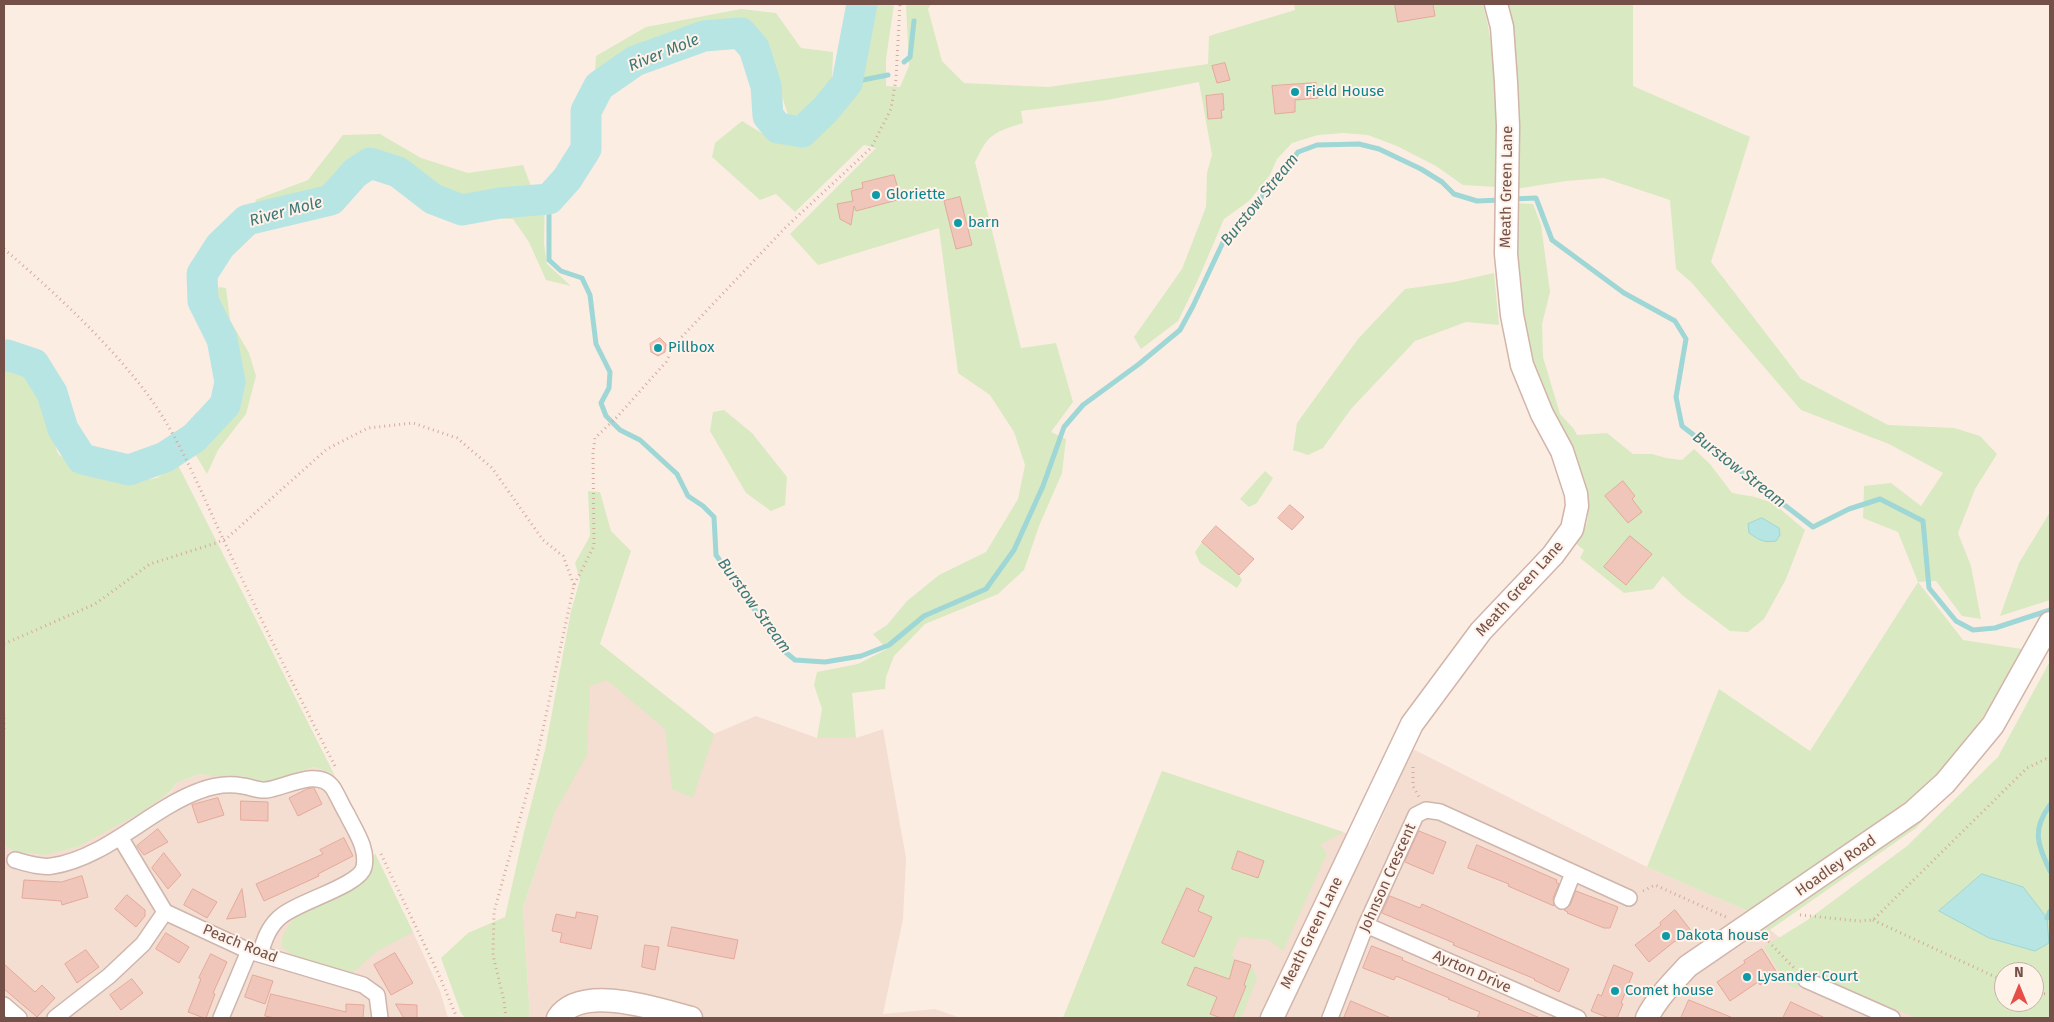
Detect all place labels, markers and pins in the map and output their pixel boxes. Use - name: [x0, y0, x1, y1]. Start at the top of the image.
- place label: Field House: [1305, 83, 1384, 101]
- marker: Field House: [1289, 86, 1301, 98]
- place label: Gloriette: [886, 186, 946, 204]
- marker: Gloriette: [870, 189, 882, 201]
- place label: barn: [968, 214, 999, 232]
- marker: barn: [952, 217, 964, 229]
- place label: Pillbox: [668, 339, 715, 357]
- marker: Pillbox: [652, 342, 664, 354]
- place label: Dakota house: [1676, 927, 1769, 945]
- marker: Dakota house: [1660, 930, 1672, 942]
- place label: Lysander Court: [1757, 968, 1858, 986]
- marker: Lysander Court: [1741, 971, 1753, 983]
- place label: Comet house: [1625, 982, 1714, 1000]
- marker: Comet house: [1609, 985, 1621, 997]

